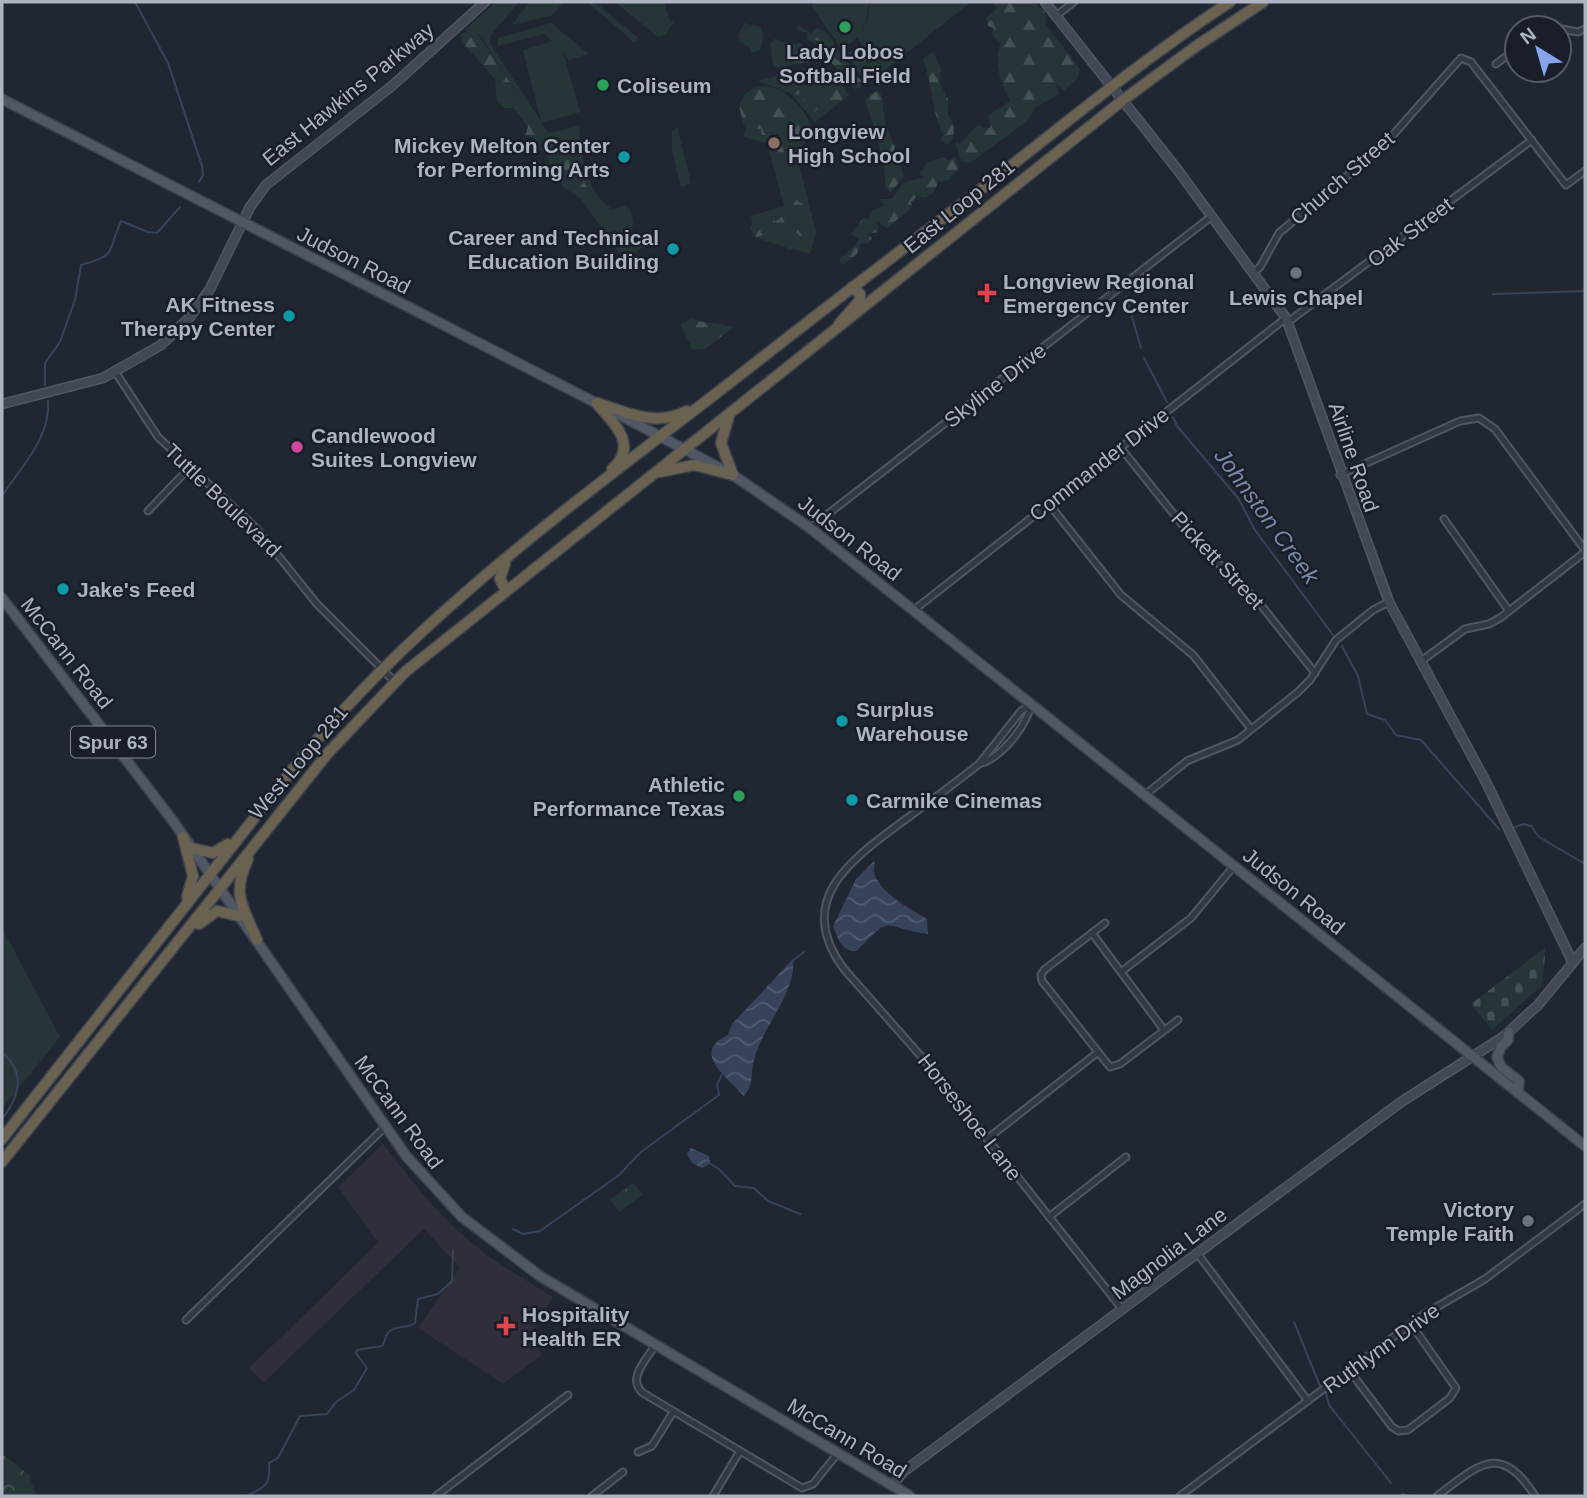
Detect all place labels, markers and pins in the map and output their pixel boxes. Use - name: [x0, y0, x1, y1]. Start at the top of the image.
- marker: Lady Lobos Softball Field: [837, 19, 853, 35]
- place label: Lady Lobos Softball Field: [779, 40, 911, 87]
- place label: Coliseum: [617, 74, 712, 97]
- marker: Coliseum: [595, 77, 611, 93]
- place label: Longview High School: [788, 120, 911, 167]
- place label: Mickey Melton Center for Performing Arts: [394, 134, 610, 181]
- marker: Longview High School: [766, 135, 782, 151]
- marker: Mickey Melton Center for Performing Arts: [616, 149, 632, 165]
- place label: Career and Technical Education Building: [448, 226, 659, 273]
- marker: Career and Technical Education Building: [665, 241, 681, 257]
- marker: Lewis Chapel: [1288, 265, 1304, 281]
- place label: Longview Regional Emergency Center: [1003, 270, 1194, 317]
- marker: Longview Regional Emergency Center: [977, 283, 997, 303]
- place label: Lewis Chapel: [1229, 286, 1363, 309]
- place label: AK Fitness Therapy Center: [121, 293, 275, 340]
- marker: AK Fitness Therapy Center: [281, 308, 297, 324]
- place label: Candlewood Suites Longview: [311, 424, 477, 471]
- marker: Candlewood Suites Longview: [289, 439, 305, 455]
- place label: Jake's Feed: [77, 578, 195, 601]
- marker: Jake's Feed: [55, 581, 71, 597]
- place label: Surplus Warehouse: [856, 698, 968, 745]
- marker: Surplus Warehouse: [834, 713, 850, 729]
- place label: Athletic Performance Texas: [533, 773, 725, 820]
- marker: Athletic Performance Texas: [731, 788, 747, 804]
- place label: Carmike Cinemas: [866, 789, 1042, 812]
- marker: Carmike Cinemas: [844, 792, 860, 808]
- place label: Victory Temple Faith: [1386, 1198, 1514, 1245]
- marker: Victory Temple Faith: [1520, 1213, 1536, 1229]
- place label: Hospitality Health ER: [522, 1303, 630, 1350]
- marker: Hospitality Health ER: [496, 1316, 516, 1336]

